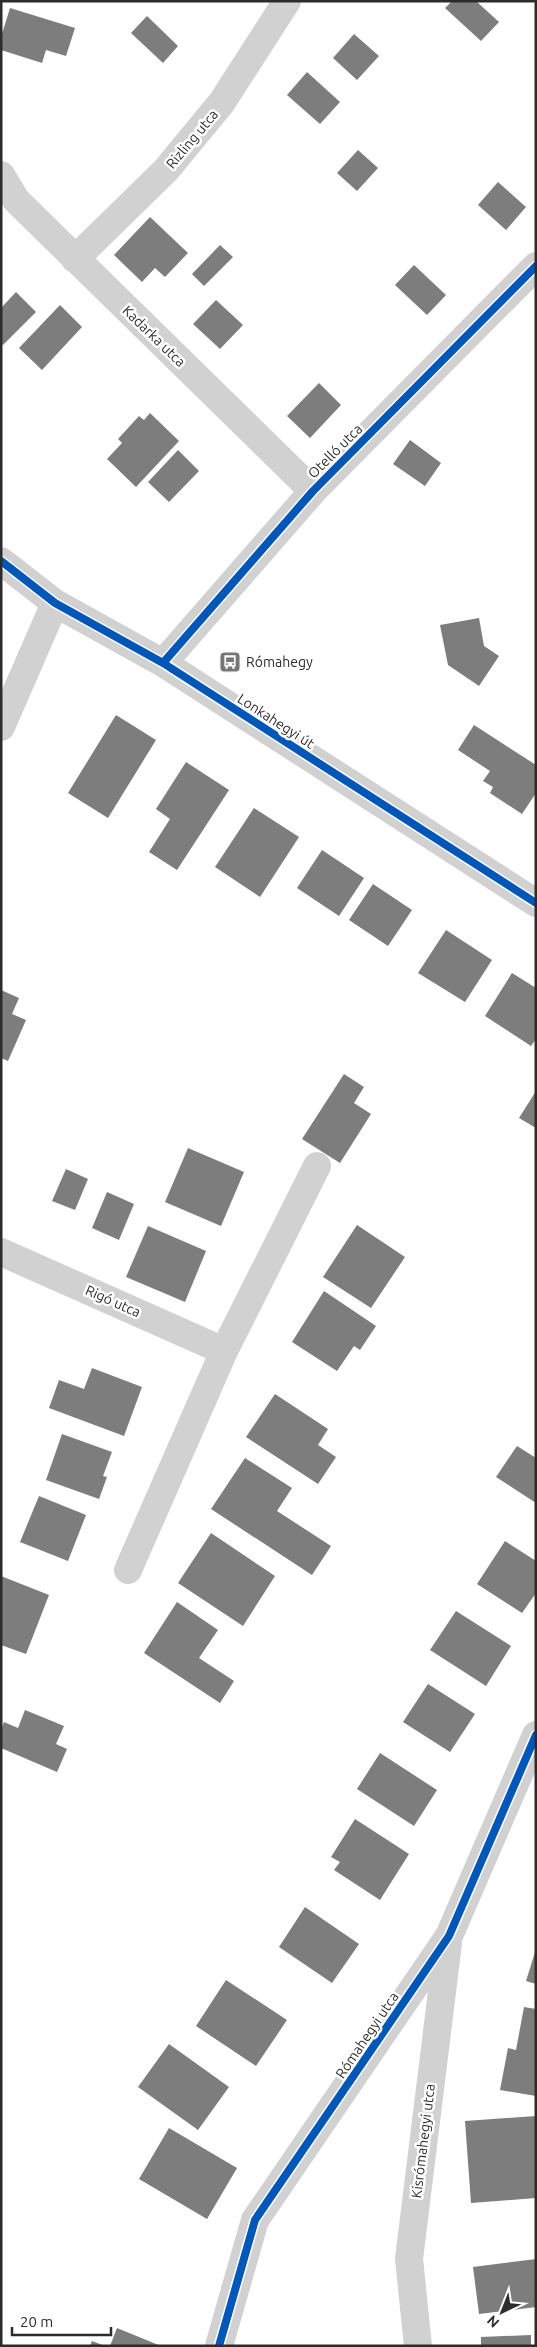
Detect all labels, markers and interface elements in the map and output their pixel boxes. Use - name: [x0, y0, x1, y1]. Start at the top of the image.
- street label: Rizling utca: [163, 106, 221, 172]
- street label: Kadarka utca: [119, 302, 189, 370]
- street label: Otelló utca: [305, 421, 365, 481]
- bus stop icon: Rómahegy: [218, 650, 242, 674]
- place label: Rómahegy: [246, 654, 313, 670]
- street label: Lonkahegyi út: [235, 690, 318, 752]
- street label: Rigó utca: [83, 1282, 143, 1320]
- street label: Rómahegyi utca: [332, 1989, 402, 2081]
- street label: Kisrómahegyi utca: [408, 2083, 438, 2199]
- north arrow: [477, 2287, 527, 2337]
- scale bar: [12, 2304, 111, 2336]
- text: N: [484, 2312, 502, 2331]
- text: 20 m: [20, 2313, 53, 2330]

